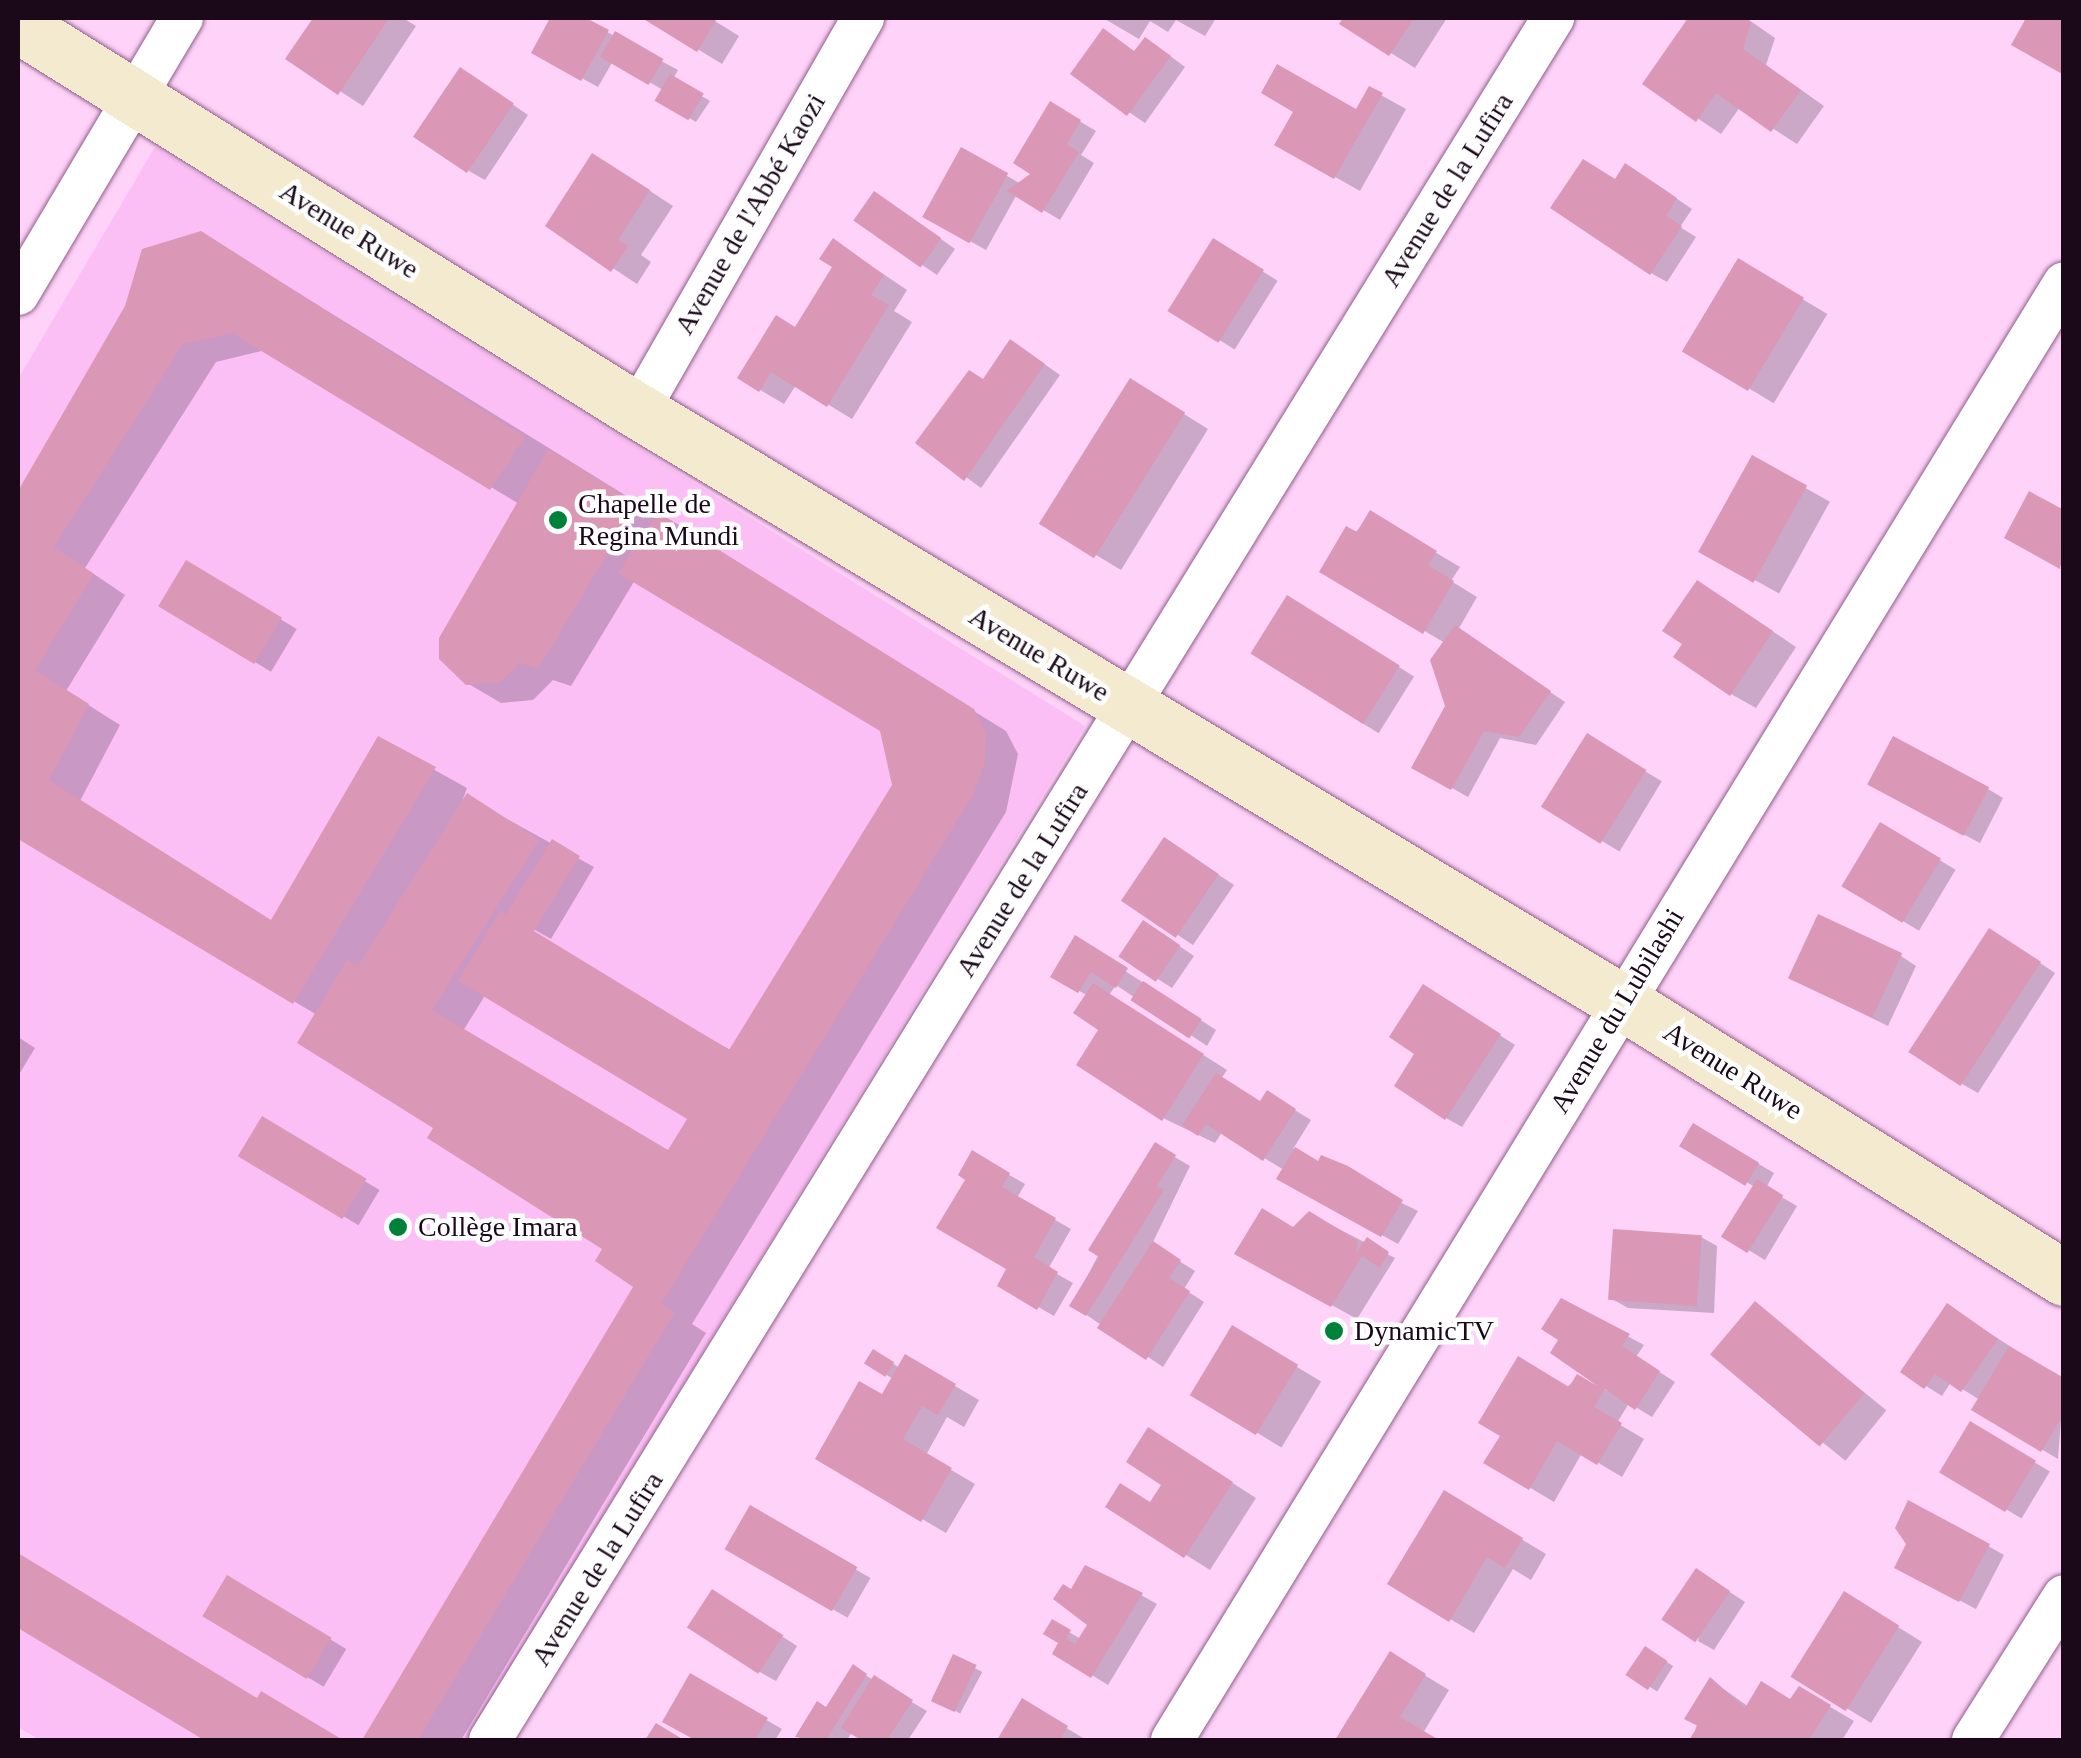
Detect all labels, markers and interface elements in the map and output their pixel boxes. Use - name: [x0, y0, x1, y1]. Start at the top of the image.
- street label: Avenue de l'Abbé Kaozi: [667, 87, 833, 341]
- street label: Avenue de la Lufira: [1374, 87, 1520, 293]
- street label: Avenue Ruwe: [273, 174, 425, 286]
- place label: Chapelle de Regina Mundi: [578, 487, 739, 553]
- marker: Chapelle de Regina Mundi: [547, 509, 569, 531]
- street label: Avenue Ruwe: [963, 599, 1115, 709]
- street label: Avenue de la Lufira: [949, 777, 1095, 983]
- street label: Avenue du Lubilashi: [1543, 903, 1691, 1119]
- street label: Avenue Ruwe: [1657, 1015, 1809, 1127]
- place label: Collège Imara: [418, 1210, 577, 1244]
- marker: Collège Imara: [387, 1216, 409, 1238]
- place label: DynamicTV: [1354, 1314, 1494, 1348]
- marker: DynamicTV: [1323, 1320, 1345, 1342]
- street label: Avenue de la Lufira: [524, 1466, 670, 1672]

